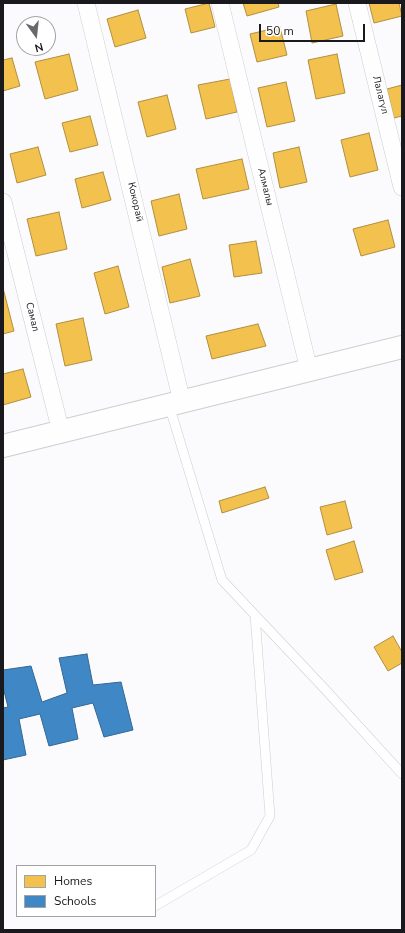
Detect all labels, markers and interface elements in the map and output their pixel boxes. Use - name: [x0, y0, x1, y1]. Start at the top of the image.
- north arrow: [16, 16, 56, 56]
- scale bar: [261, 16, 367, 42]
- text: 50 m: [266, 23, 294, 39]
- text: N: [33, 39, 45, 55]
- street label: Лалагул: [369, 75, 391, 115]
- street label: Алмалы: [255, 167, 275, 207]
- street label: Кокорай: [125, 181, 145, 223]
- street label: Самал: [23, 301, 41, 333]
- legend: [16, 865, 156, 917]
- text: Homes: [54, 873, 92, 889]
- text: Schools: [54, 893, 96, 909]

